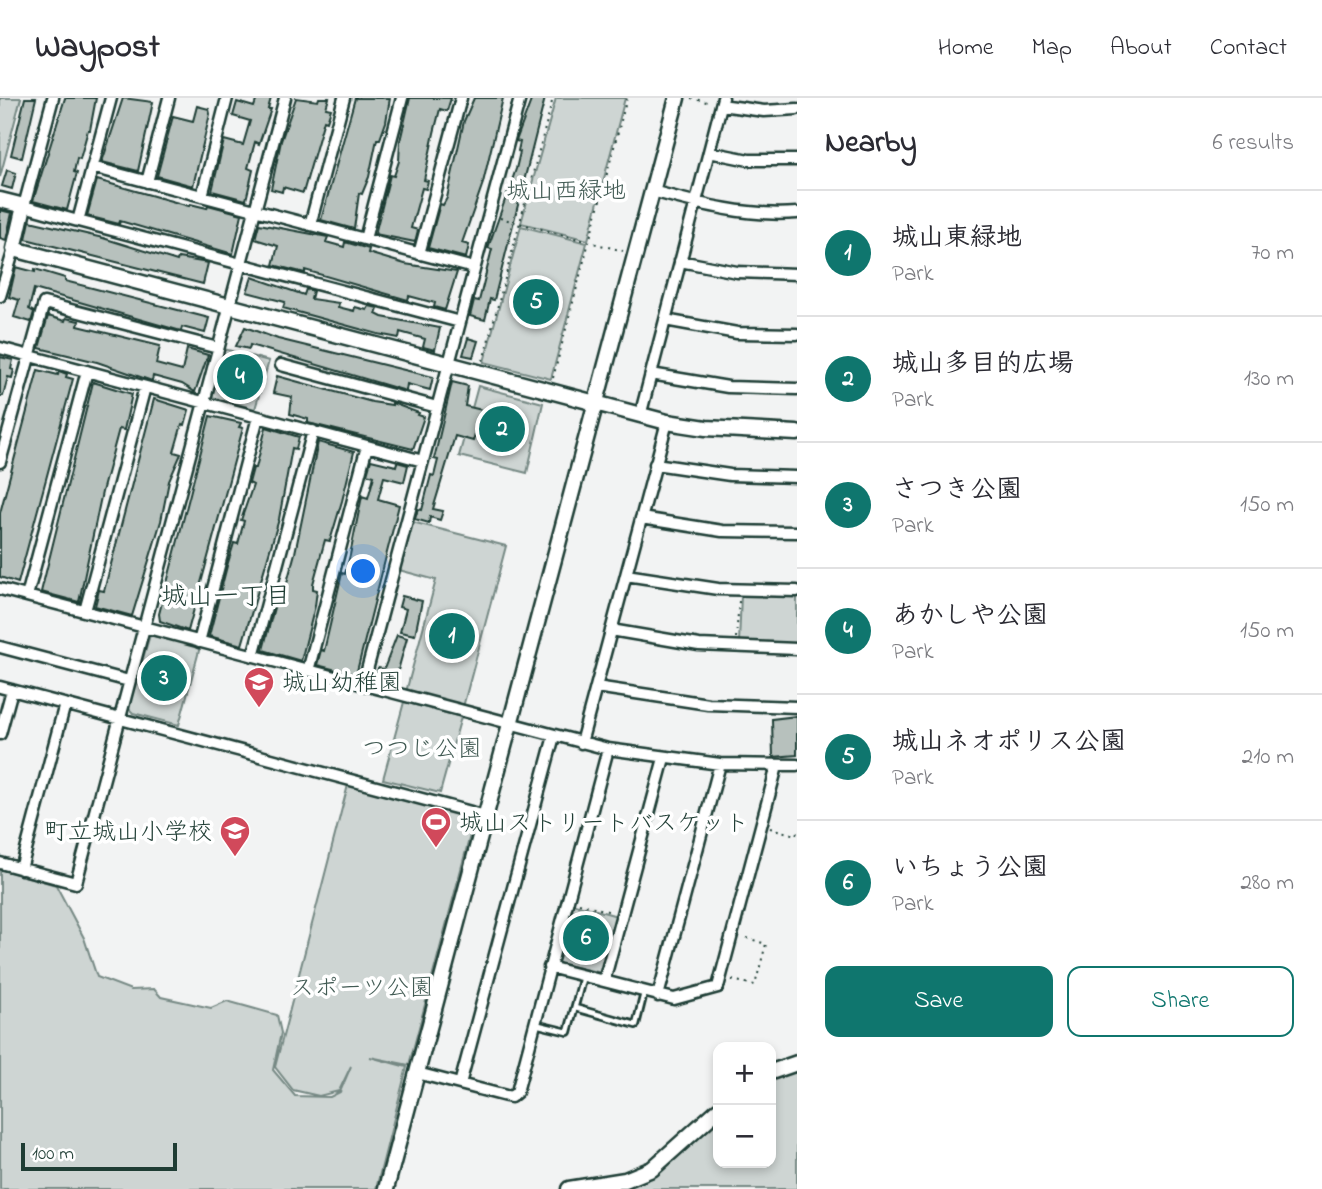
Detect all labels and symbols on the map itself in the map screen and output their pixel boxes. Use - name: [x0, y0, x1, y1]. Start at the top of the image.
- park label: 城山西緑地: [506, 175, 626, 210]
- pin: 5: [513, 276, 559, 328]
- pin: 4: [217, 351, 263, 403]
- pin: 2: [479, 403, 525, 455]
- your location: [346, 554, 380, 588]
- district label: 城山一丁目: [161, 579, 291, 617]
- pin: 1: [429, 610, 475, 662]
- pin: 3: [141, 652, 187, 704]
- school or university icon: 城山幼稚園: [242, 665, 276, 709]
- place label: 城山幼稚園: [282, 667, 402, 702]
- park label: つつじ公園: [362, 733, 482, 768]
- sports icon: 城山ストリートバスケット: [419, 805, 453, 849]
- place label: 城山ストリートバスケット: [459, 807, 749, 842]
- school or university icon: 町立城山小学校: [218, 814, 252, 858]
- place label: 町立城山小学校: [44, 816, 212, 851]
- pin: 6: [563, 912, 609, 964]
- park label: スポーツ公園: [290, 972, 434, 1007]
- scale bar: [21, 1140, 177, 1172]

